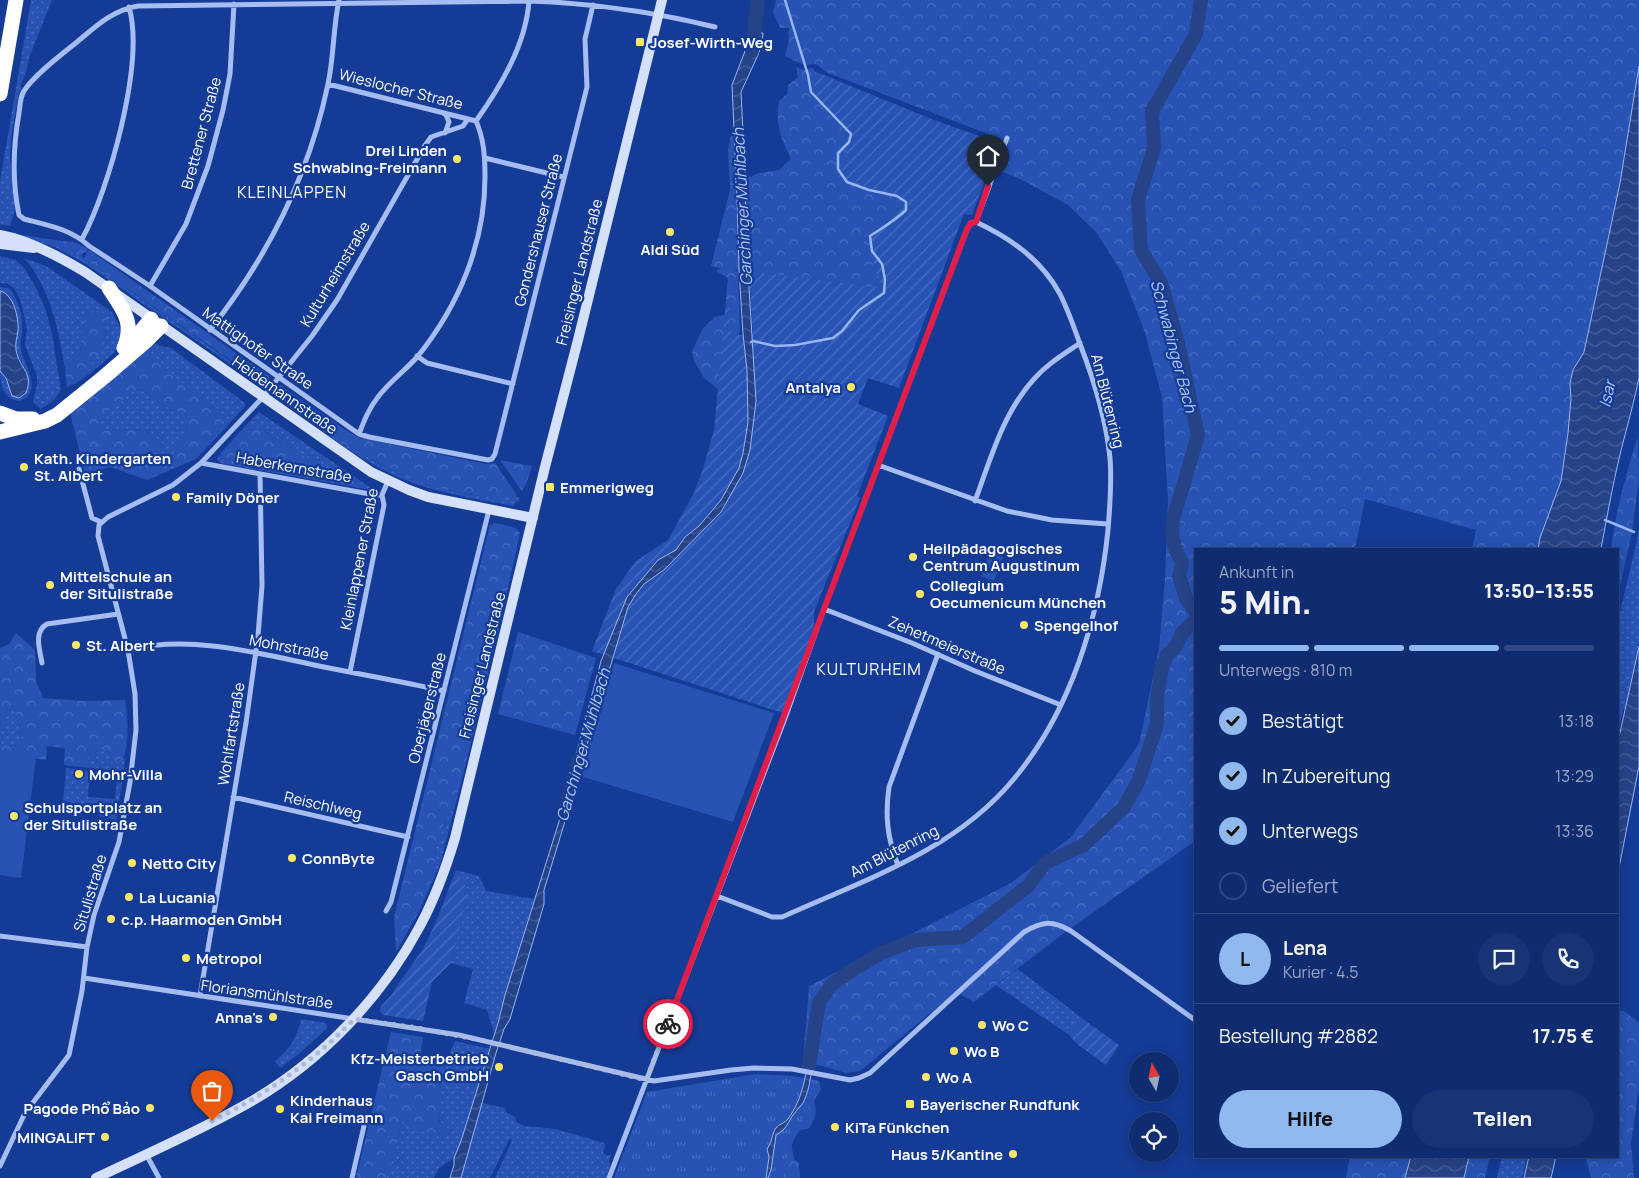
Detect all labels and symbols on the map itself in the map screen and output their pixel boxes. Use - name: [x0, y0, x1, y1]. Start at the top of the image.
- place label: Josef-Wirth-Weg: [650, 32, 773, 53]
- marker: Josef-Wirth-Weg: [634, 36, 646, 48]
- street label: Wieslocher Straße: [337, 63, 465, 115]
- street label: Brettener Straße: [176, 74, 226, 191]
- water label: Garchinger Mühlbach: [727, 127, 757, 287]
- pin: [967, 135, 1009, 186]
- place label: Drei Linden Schwabing-Freimann: [293, 140, 447, 178]
- street label: Gondershauser Straße: [509, 151, 567, 309]
- marker: Drei Linden Schwabing-Freimann: [451, 153, 463, 165]
- district label: KLEINLAPPEN: [237, 181, 347, 203]
- street label: Freisinger Landstraße: [551, 196, 607, 347]
- street label: Kulturheimstraße: [295, 217, 375, 331]
- marker: Aldi Süd: [664, 226, 676, 238]
- place label: Aldi Süd: [640, 239, 700, 260]
- water label: Schwabinger Bach: [1146, 277, 1202, 415]
- street label: Mattighofer Straße: [198, 302, 318, 394]
- street label: Heidemannstraße: [228, 351, 342, 439]
- street label: Am Blütenring: [1086, 352, 1130, 450]
- water label: Isar: [1593, 376, 1621, 409]
- place label: Antalya: [785, 377, 841, 398]
- marker: Antalya: [845, 381, 857, 393]
- street label: Haberkernstraße: [235, 446, 354, 488]
- place label: Kath. Kindergarten St. Albert: [34, 448, 171, 486]
- marker: Kath. Kindergarten St. Albert: [18, 461, 30, 473]
- place label: Emmerigweg: [560, 477, 654, 498]
- marker: Emmerigweg: [544, 481, 556, 493]
- street label: Kleinlappener Straße: [335, 486, 383, 632]
- place label: Family Döner: [186, 487, 280, 508]
- marker: Family Döner: [170, 491, 182, 503]
- place label: Heilpädagogisches Centrum Augustinum: [923, 538, 1080, 576]
- marker: Heilpädagogisches Centrum Augustinum: [907, 551, 919, 563]
- place label: Mittelschule an der Situlistraße: [60, 566, 173, 604]
- place label: Collegium Oecumenicum München: [930, 575, 1106, 613]
- marker: Mittelschule an der Situlistraße: [44, 579, 56, 591]
- marker: Collegium Oecumenicum München: [914, 588, 926, 600]
- street label: Freisinger Landstraße: [454, 589, 510, 740]
- street label: Zehetmeierstraße: [885, 611, 1009, 679]
- place label: Spengelhof: [1034, 615, 1118, 636]
- marker: Spengelhof: [1018, 619, 1030, 631]
- street label: Mohrstraße: [247, 629, 331, 665]
- place label: St. Albert: [86, 635, 155, 656]
- marker: St. Albert: [70, 639, 82, 651]
- street label: Oberjägerstraße: [403, 650, 451, 766]
- district label: KULTURHEIM: [816, 658, 922, 680]
- water label: Garchinger Mühlbach: [551, 666, 615, 824]
- street label: Wohlfartstraße: [212, 681, 250, 787]
- place label: Mohr-Villa: [89, 764, 163, 785]
- marker: Mohr-Villa: [73, 768, 85, 780]
- street label: Reischlweg: [282, 786, 364, 824]
- place label: Schulsportplatz an der Situlistraße: [24, 797, 162, 835]
- marker: Schulsportplatz an der Situlistraße: [8, 810, 20, 822]
- street label: Am Blütenring: [846, 820, 942, 882]
- place label: ConnByte: [302, 848, 375, 869]
- street label: Situlistraße: [68, 852, 112, 934]
- marker: ConnByte: [286, 852, 298, 864]
- place label: Netto City: [142, 853, 217, 874]
- marker: Netto City: [126, 857, 138, 869]
- place label: La Lucania: [139, 887, 215, 908]
- marker: La Lucania: [123, 891, 135, 903]
- place label: c.p. Haarmoden GmbH: [121, 909, 282, 930]
- marker: c.p. Haarmoden GmbH: [105, 913, 117, 925]
- place label: Metropol: [196, 948, 262, 969]
- marker: Metropol: [180, 952, 192, 964]
- street label: Floriansmühlstraße: [200, 974, 335, 1014]
- courier: [643, 999, 693, 1049]
- place label: Anna's: [215, 1007, 263, 1028]
- marker: Anna's: [267, 1011, 279, 1023]
- place label: Wo C: [992, 1015, 1029, 1036]
- marker: Wo C: [976, 1019, 988, 1031]
- place label: Wo B: [964, 1041, 1000, 1062]
- marker: Wo B: [948, 1045, 960, 1057]
- place label: Kfz-Meisterbetrieb Gasch GmbH: [351, 1048, 489, 1086]
- north arrow: [1129, 1052, 1179, 1102]
- marker: Kfz-Meisterbetrieb Gasch GmbH: [493, 1061, 505, 1073]
- place label: Wo A: [936, 1067, 972, 1088]
- pin: [191, 1070, 233, 1121]
- marker: Wo A: [920, 1071, 932, 1083]
- place label: Kinderhaus Kai Freimann: [290, 1090, 383, 1128]
- place label: Bayerischer Rundfunk: [920, 1094, 1080, 1115]
- place label: Pagode Phổ Bảo: [24, 1098, 140, 1119]
- marker: Bayerischer Rundfunk: [904, 1098, 916, 1110]
- marker: Pagode Phổ Bảo: [144, 1102, 156, 1114]
- marker: Kinderhaus Kai Freimann: [274, 1103, 286, 1115]
- place label: KiTa Fünkchen: [845, 1117, 949, 1138]
- marker: KiTa Fünkchen: [829, 1121, 841, 1133]
- place label: MINGALIFT: [17, 1127, 95, 1148]
- marker: MINGALIFT: [99, 1131, 111, 1143]
- place label: Haus 5/Kantine: [891, 1144, 1003, 1165]
- marker: Haus 5/Kantine: [1007, 1148, 1019, 1160]

